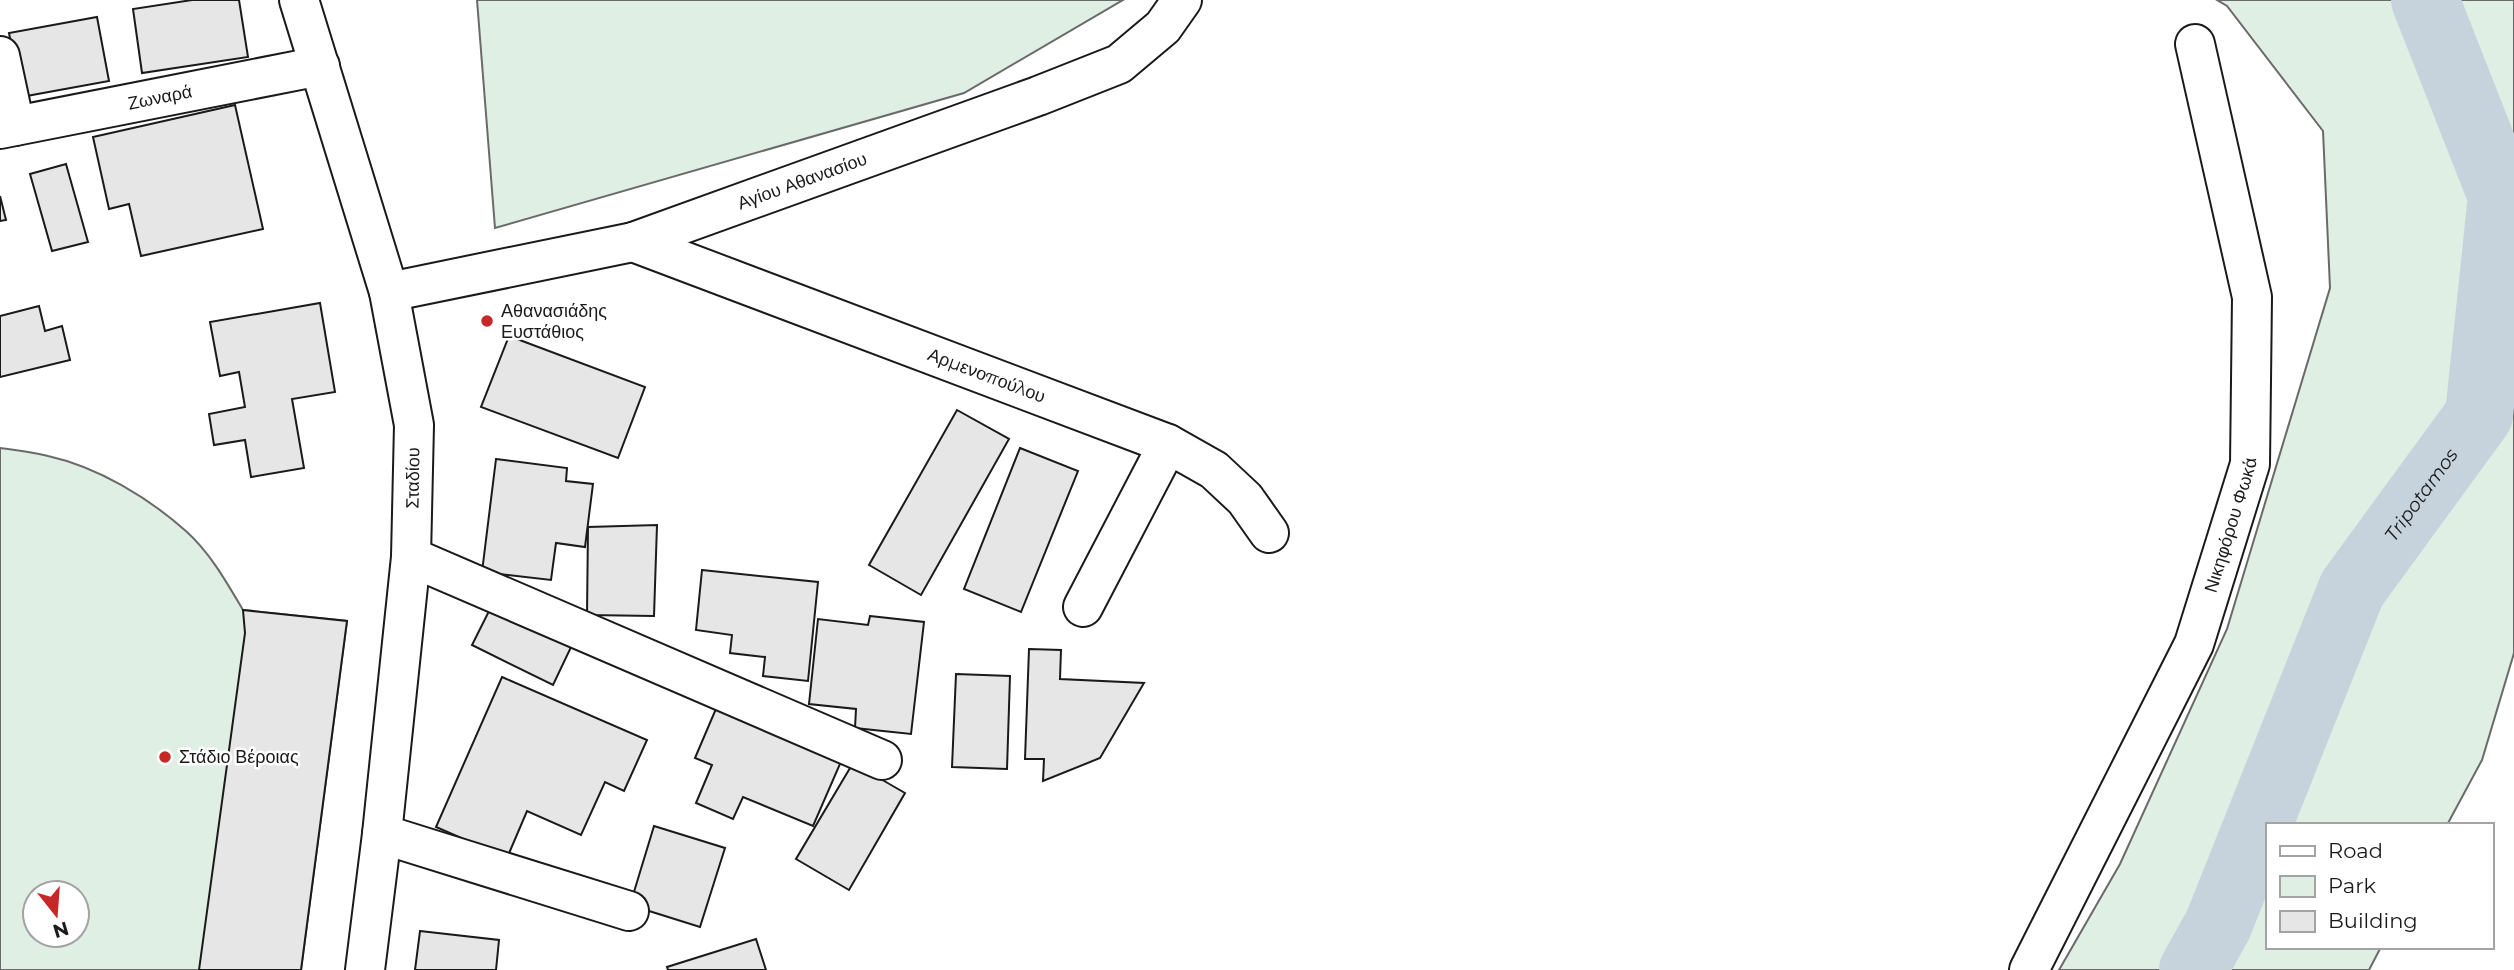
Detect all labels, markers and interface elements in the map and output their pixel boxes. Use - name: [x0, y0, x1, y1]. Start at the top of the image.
- street label: Ζωναρά: [126, 80, 194, 115]
- street label: Αγίου Αθανασίου: [735, 148, 870, 214]
- place label: Αθανασιάδης Ευστάθιος: [501, 300, 607, 343]
- marker: Αθανασιάδης Ευστάθιος: [479, 313, 495, 329]
- street label: Αρμενοπούλου: [925, 343, 1049, 408]
- water label: Tripotamos: [2380, 444, 2463, 546]
- street label: Σταδίου: [401, 447, 425, 509]
- street label: Νικηφόρου Φωκά: [2200, 458, 2261, 595]
- place label: Στάδιο Βέροιας: [179, 746, 299, 768]
- marker: Στάδιο Βέροιας: [157, 749, 173, 765]
- legend: [2266, 823, 2493, 949]
- text: Road: [2328, 838, 2383, 863]
- text: Park: [2328, 873, 2376, 898]
- north arrow: [21, 879, 91, 949]
- text: Building: [2328, 908, 2418, 933]
- text: N: [50, 917, 72, 943]

